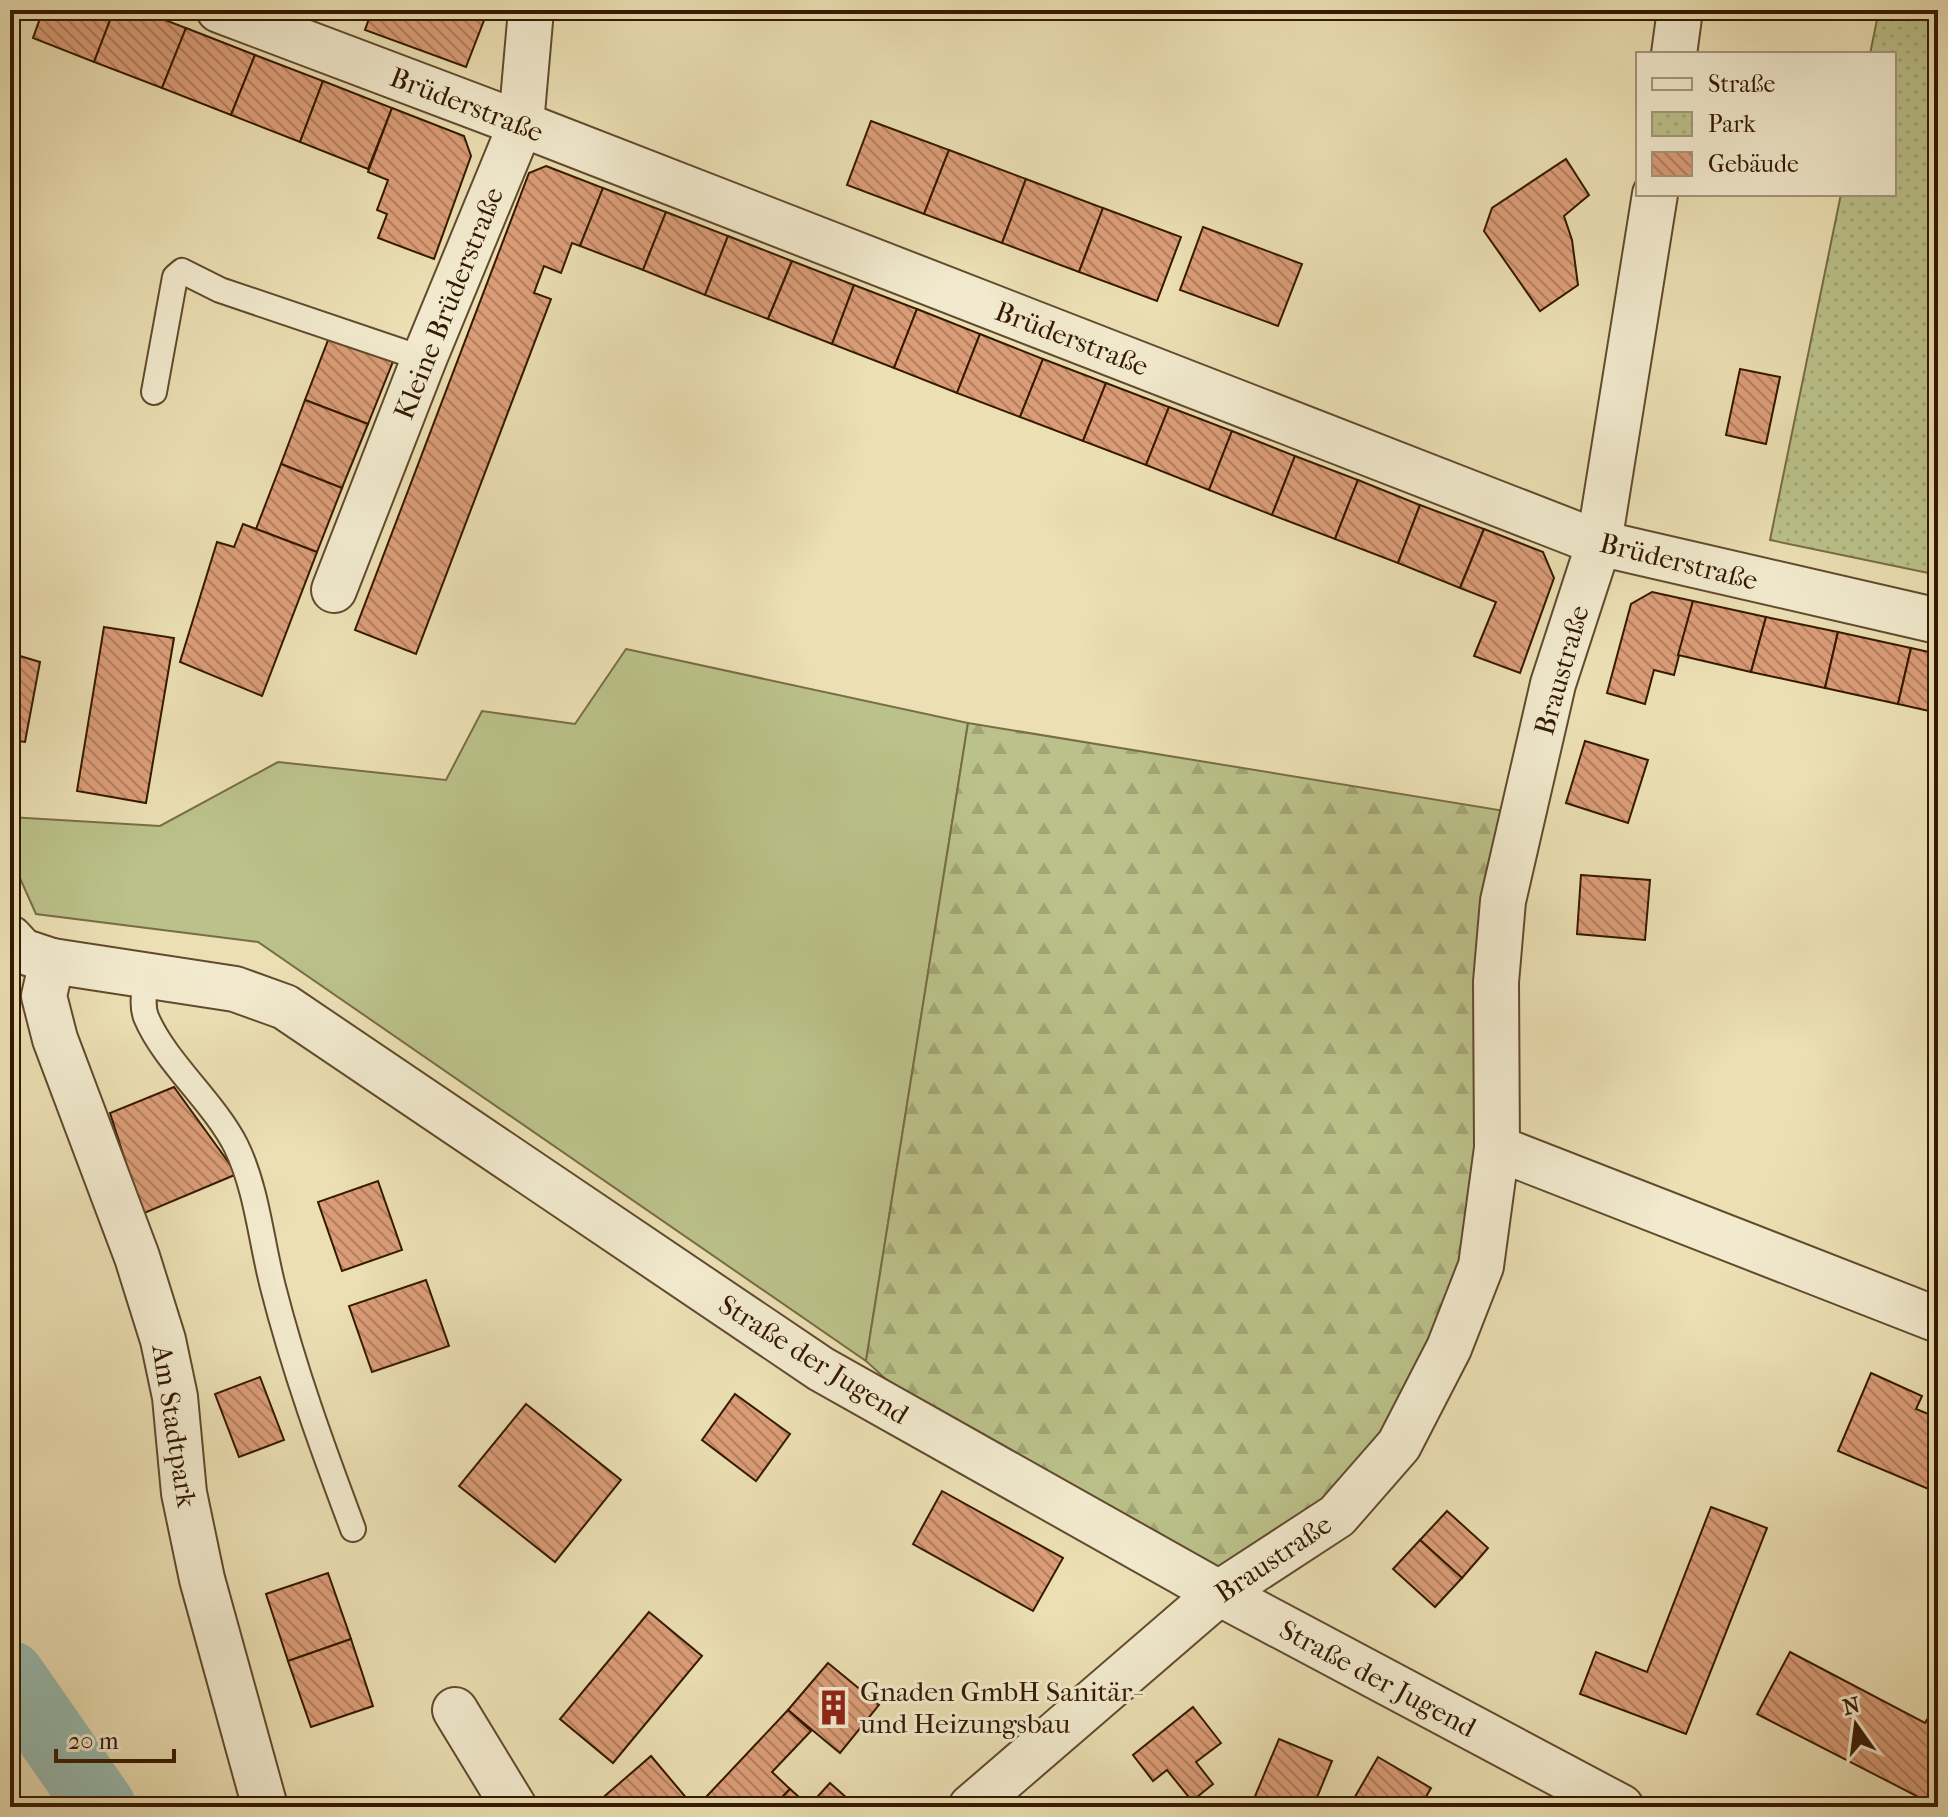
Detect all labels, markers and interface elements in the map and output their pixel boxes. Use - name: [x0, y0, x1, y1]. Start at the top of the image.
- legend: [1636, 52, 1896, 196]
- street label: Brüderstraße: [386, 60, 548, 149]
- text: Straße: [1708, 70, 1775, 98]
- text: Park: [1708, 110, 1756, 138]
- text: Gebäude: [1708, 150, 1799, 178]
- street label: Kleine Brüderstraße: [387, 182, 510, 424]
- street label: Brüderstraße: [991, 294, 1153, 383]
- street label: Brüderstraße: [1597, 526, 1761, 597]
- street label: Braustraße: [1527, 601, 1596, 739]
- street label: Straße der Jugend: [713, 1288, 915, 1431]
- street label: Am Stadtpark: [145, 1341, 204, 1510]
- street label: Braustraße: [1209, 1507, 1338, 1609]
- street label: Straße der Jugend: [1274, 1613, 1482, 1744]
- place label: Gnaden GmbH Sanitär- und Heizungsbau: [859, 1675, 1143, 1740]
- north arrow: [1816, 1685, 1896, 1765]
- building icon: Gnaden GmbH Sanitär- und Heizungsbau: [815, 1688, 853, 1726]
- text: N: [1840, 1692, 1863, 1721]
- scale bar: [56, 1713, 174, 1763]
- text: 20 m: [68, 1727, 119, 1755]

